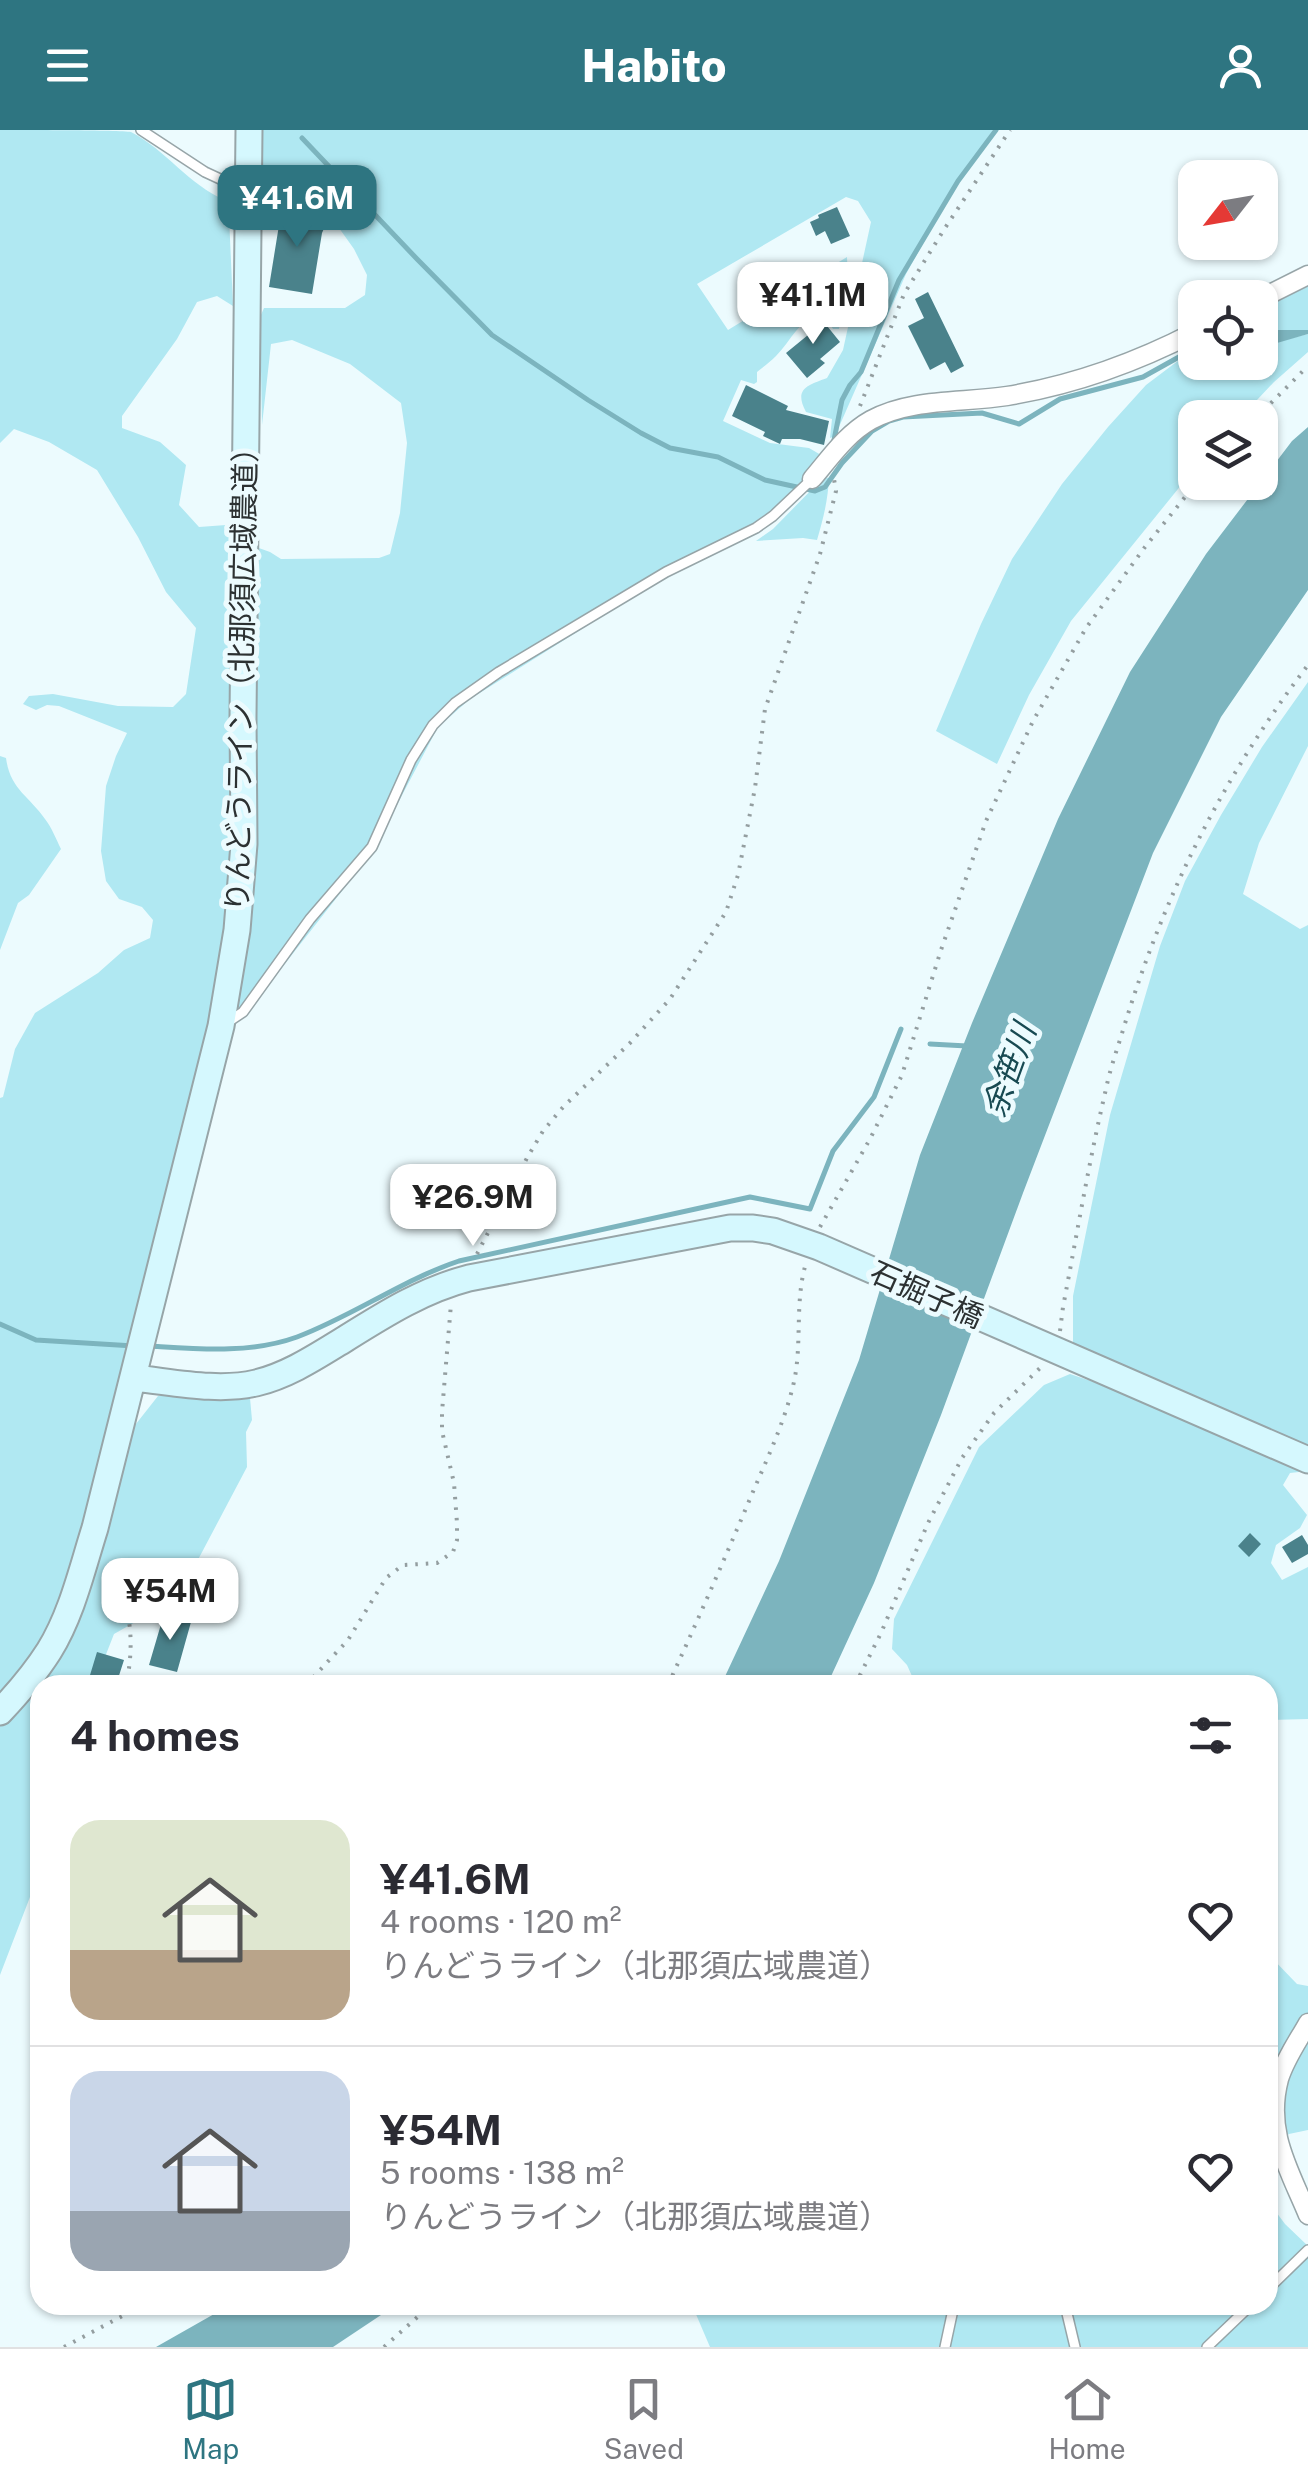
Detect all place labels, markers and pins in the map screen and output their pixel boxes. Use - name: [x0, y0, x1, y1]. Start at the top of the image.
- pin: ¥41.6M: [216, 165, 378, 250]
- pin: ¥41.1M: [732, 262, 894, 347]
- pin: ¥26.9M: [392, 1164, 554, 1249]
- pin: ¥54M: [111, 1558, 229, 1643]

